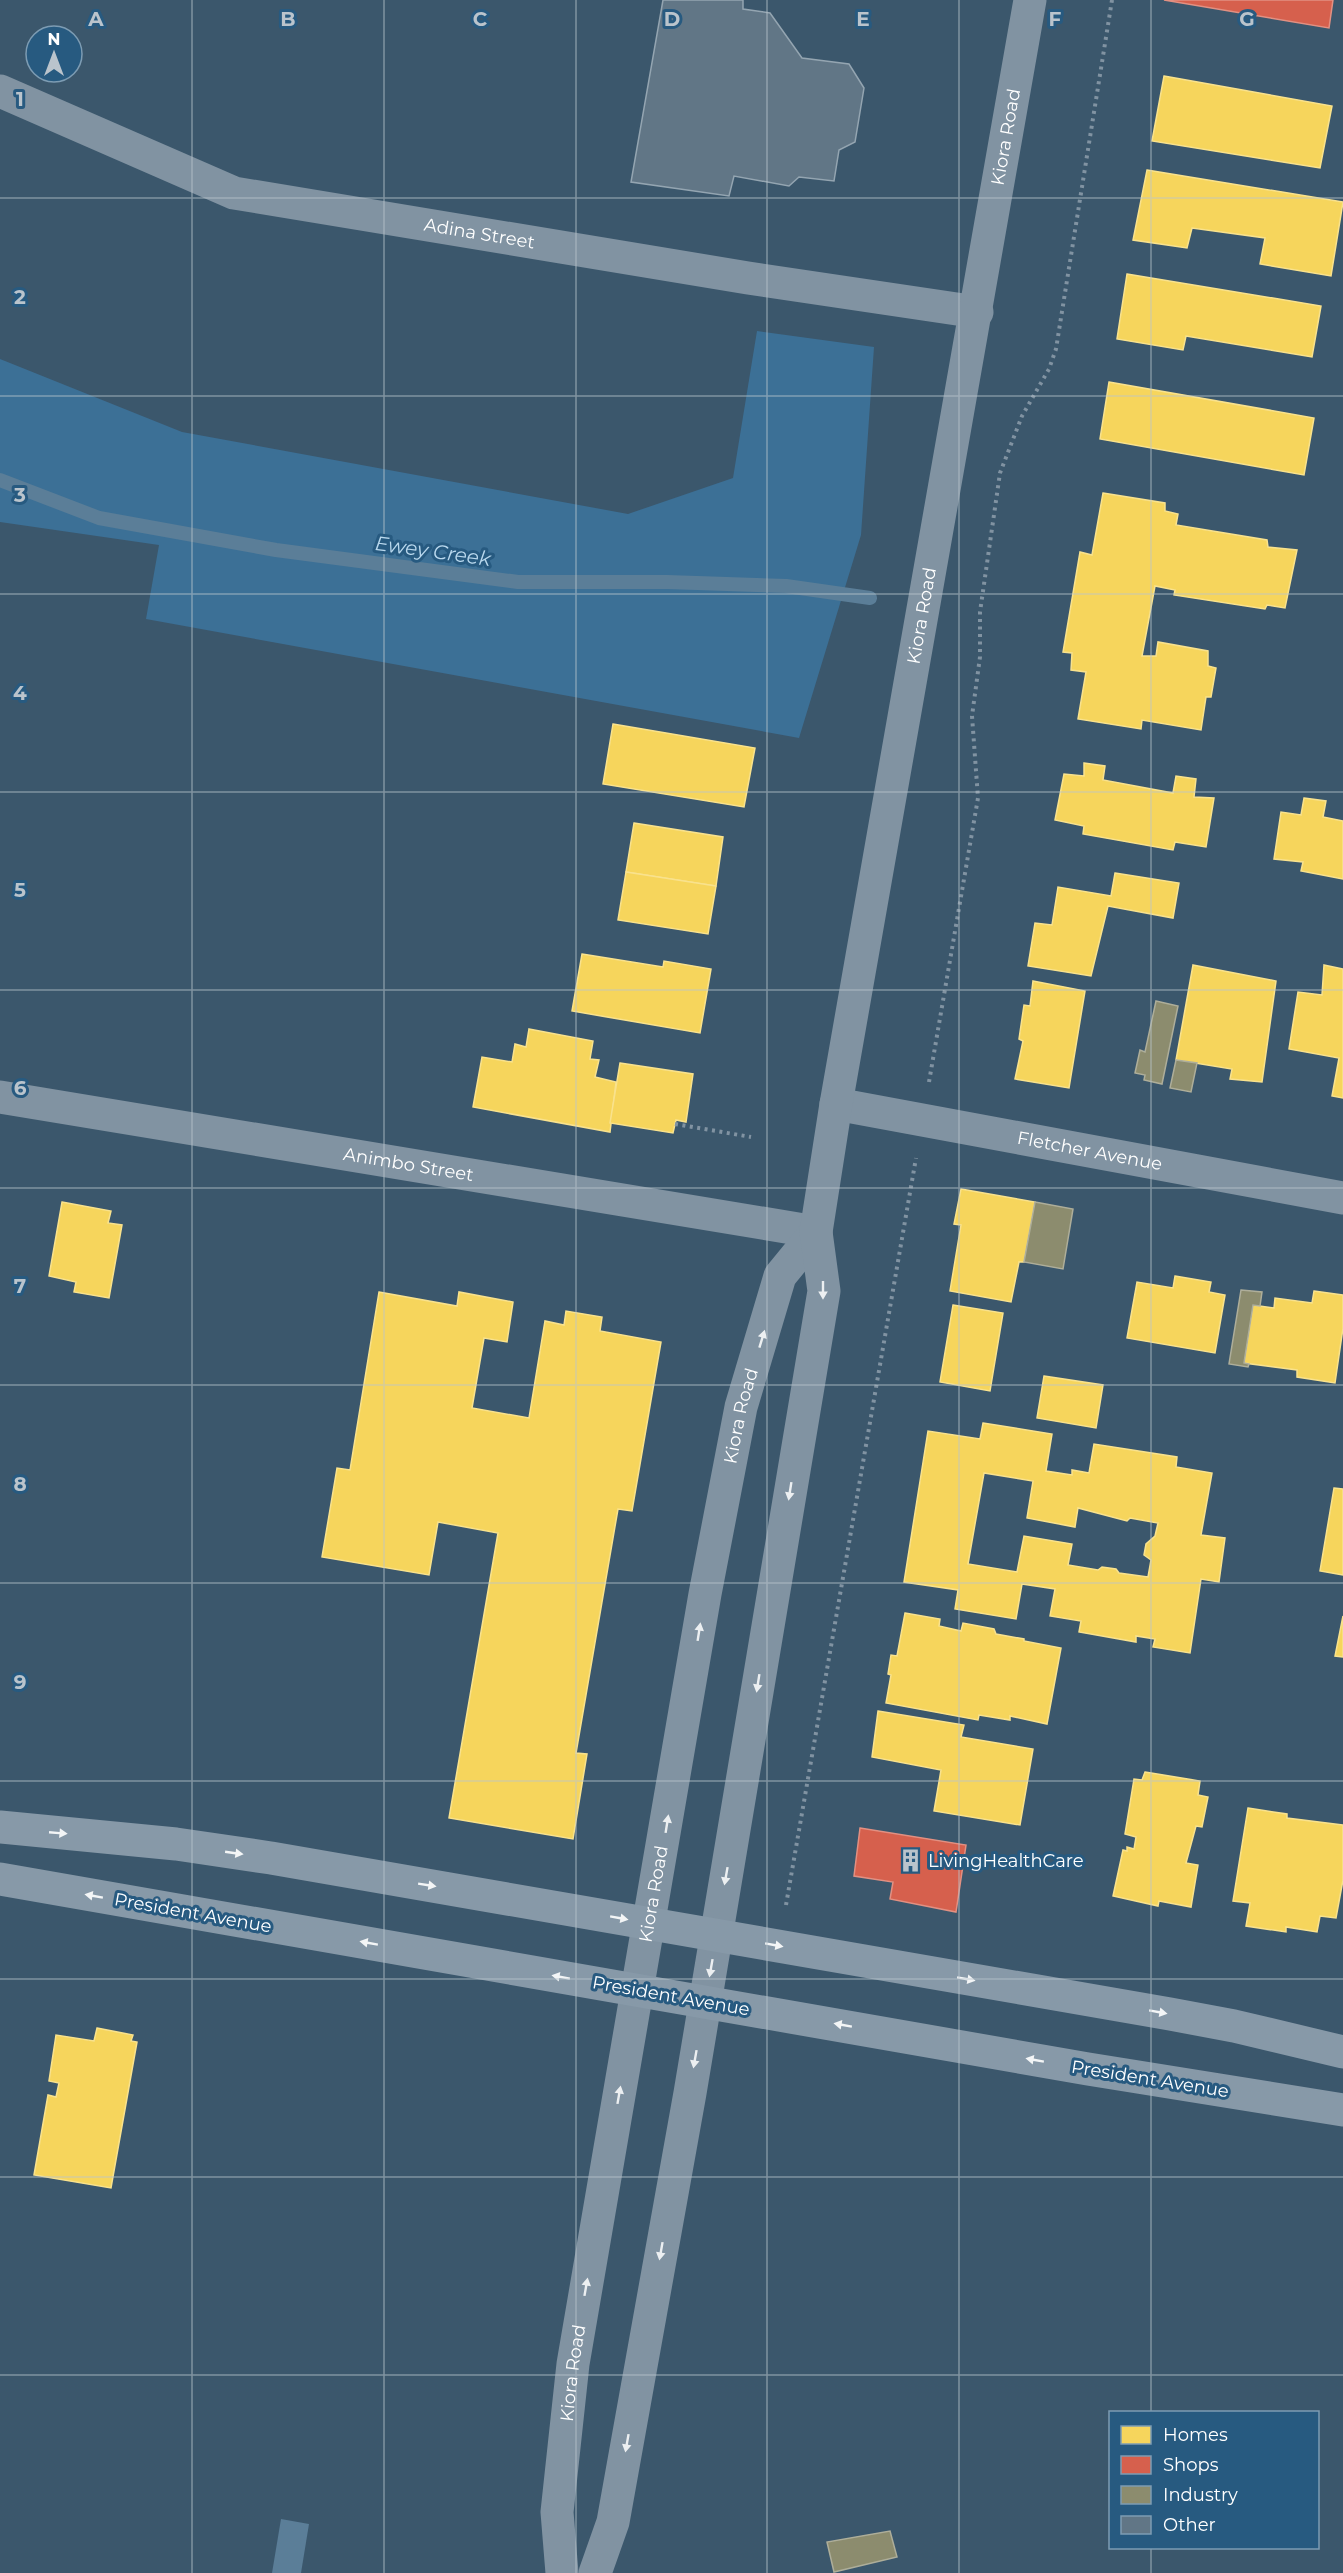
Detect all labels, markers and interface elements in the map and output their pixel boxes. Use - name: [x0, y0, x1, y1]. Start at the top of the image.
- text: A: [87, 7, 104, 31]
- text: B: [280, 7, 296, 31]
- text: C: [473, 7, 488, 31]
- text: D: [664, 7, 680, 31]
- text: E: [856, 7, 870, 31]
- text: F: [1049, 7, 1062, 31]
- text: G: [1239, 7, 1255, 31]
- north arrow: [24, 24, 84, 84]
- text: N: [48, 30, 60, 49]
- text: 1: [16, 87, 24, 111]
- street label: Kiora Road: [987, 87, 1025, 187]
- street label: Adina Street: [422, 214, 536, 254]
- text: 2: [14, 285, 26, 309]
- text: 3: [13, 483, 26, 507]
- water label: Ewey Creek: [374, 531, 494, 571]
- street label: Kiora Road: [903, 566, 941, 666]
- text: 4: [13, 681, 27, 705]
- text: 5: [14, 878, 26, 902]
- text: 6: [14, 1076, 27, 1100]
- street label: Fletcher Avenue: [1015, 1127, 1164, 1175]
- street label: Animbo Street: [342, 1143, 475, 1186]
- text: 7: [14, 1274, 26, 1298]
- one-way arrow: [818, 1281, 828, 1300]
- one-way arrow: [758, 1330, 767, 1348]
- street label: Kiora Road: [719, 1365, 763, 1466]
- text: 8: [13, 1472, 27, 1496]
- one-way arrow: [785, 1481, 794, 1500]
- one-way arrow: [694, 1622, 703, 1641]
- text: 9: [14, 1670, 26, 1694]
- one-way arrow: [753, 1674, 762, 1693]
- one-way arrow: [663, 1815, 672, 1834]
- one-way arrow: [49, 1828, 68, 1838]
- street label: Kiora Road: [634, 1844, 673, 1944]
- one-way arrow: [225, 1848, 244, 1857]
- building icon: LivingHealthCare: [897, 1848, 923, 1874]
- place label: LivingHealthCare: [928, 1850, 1084, 1872]
- one-way arrow: [721, 1866, 730, 1885]
- one-way arrow: [417, 1881, 436, 1890]
- street label: President Avenue: [113, 1888, 273, 1938]
- one-way arrow: [84, 1891, 103, 1900]
- one-way arrow: [610, 1914, 629, 1923]
- one-way arrow: [359, 1938, 378, 1947]
- one-way arrow: [765, 1941, 784, 1950]
- one-way arrow: [706, 1959, 715, 1978]
- street label: President Avenue: [591, 1971, 751, 2021]
- one-way arrow: [551, 1972, 570, 1981]
- one-way arrow: [957, 1975, 976, 1984]
- one-way arrow: [1149, 2008, 1168, 2017]
- one-way arrow: [833, 2020, 852, 2029]
- one-way arrow: [690, 2050, 699, 2069]
- one-way arrow: [1025, 2055, 1044, 2064]
- street label: President Avenue: [1070, 2056, 1230, 2102]
- one-way arrow: [615, 2086, 624, 2105]
- one-way arrow: [656, 2242, 665, 2261]
- one-way arrow: [582, 2278, 591, 2297]
- street label: Kiora Road: [556, 2323, 591, 2423]
- legend: [1109, 2411, 1319, 2549]
- text: Homes: [1163, 2424, 1228, 2446]
- one-way arrow: [622, 2434, 631, 2453]
- text: Shops: [1163, 2454, 1219, 2476]
- text: Industry: [1163, 2484, 1238, 2506]
- text: Other: [1163, 2514, 1216, 2536]

